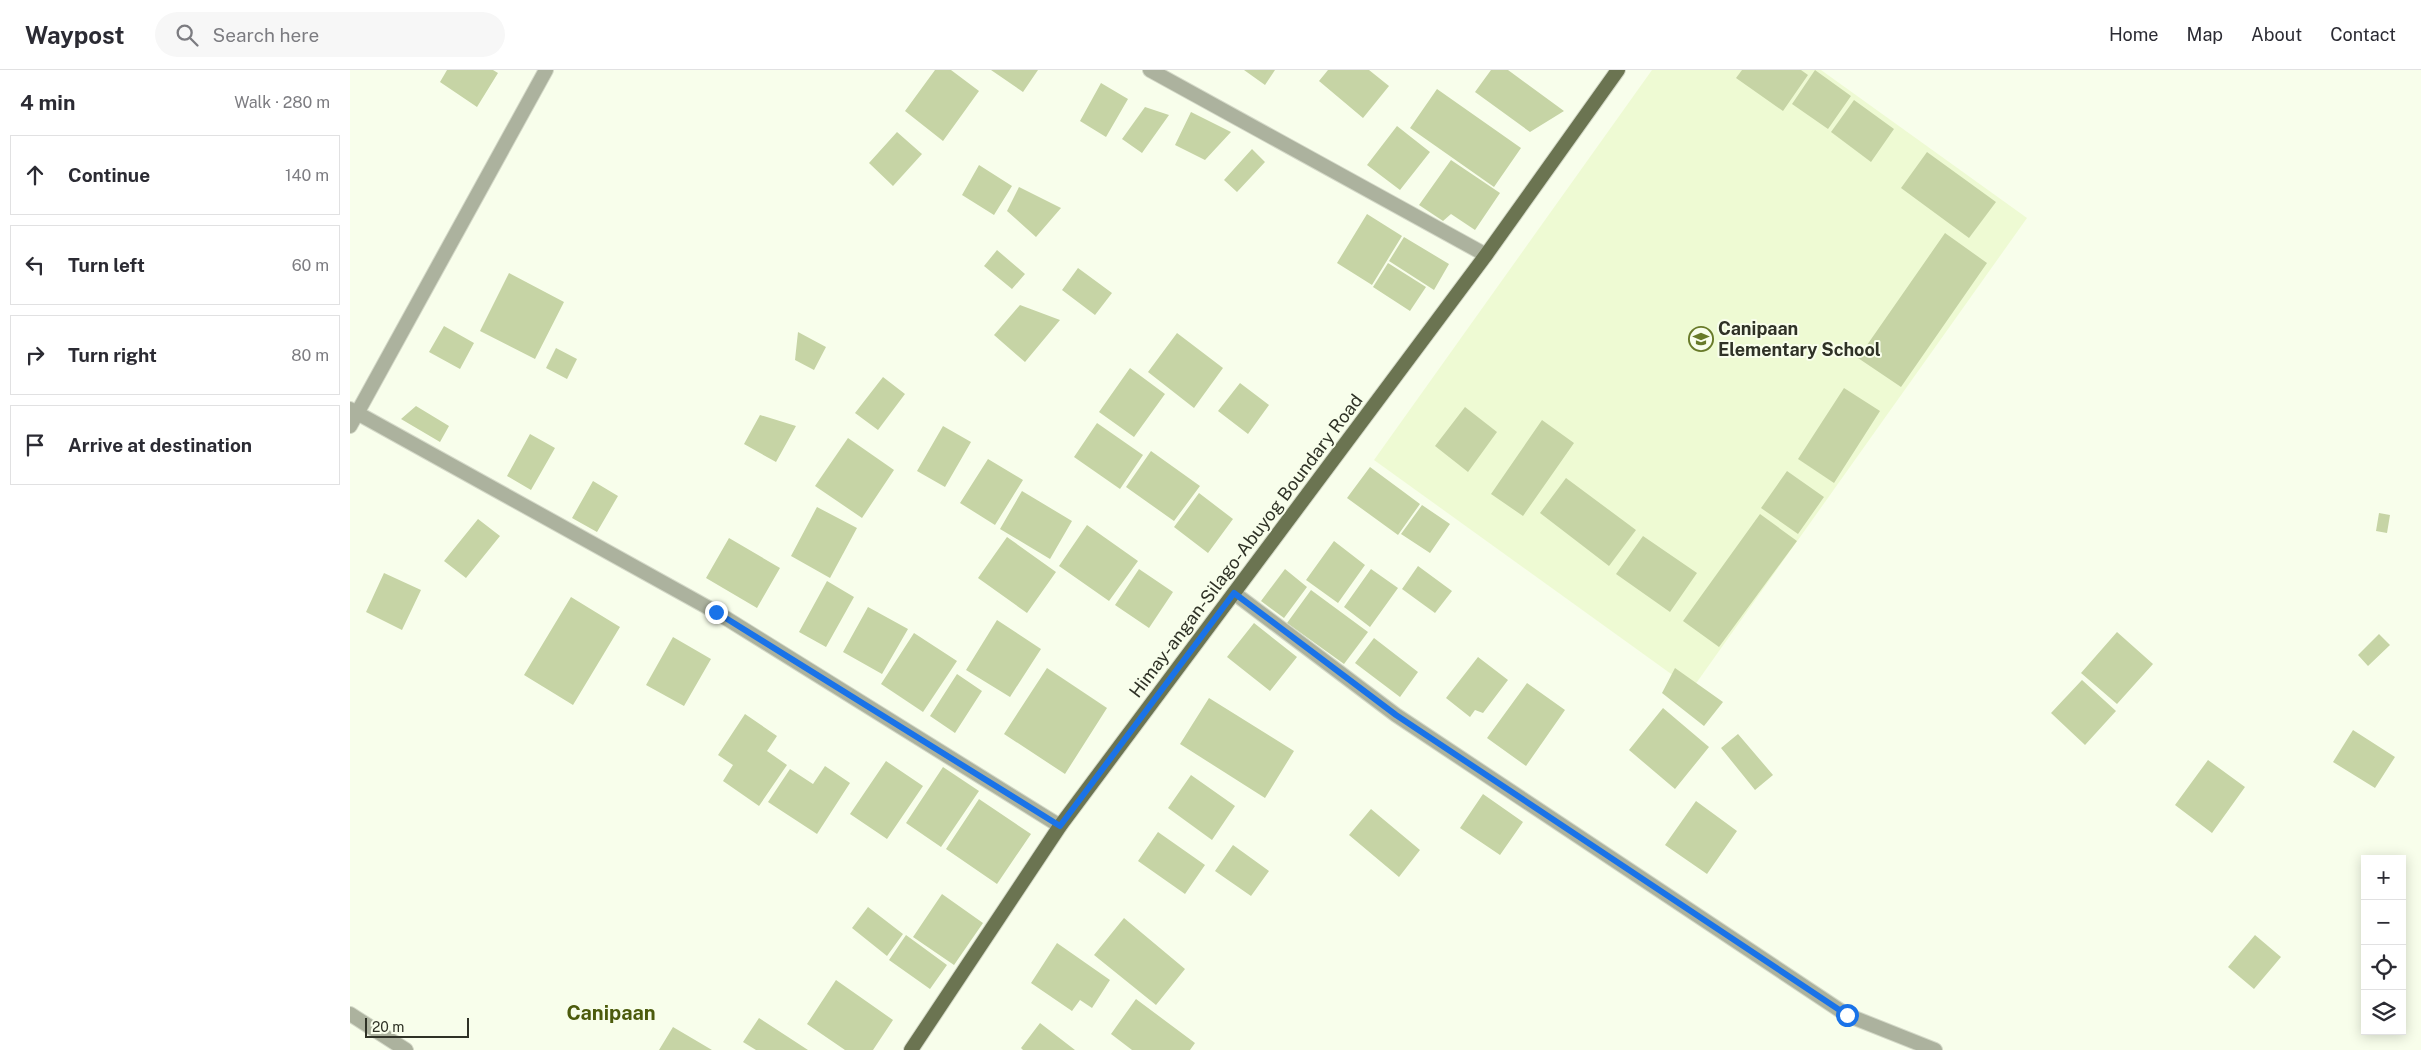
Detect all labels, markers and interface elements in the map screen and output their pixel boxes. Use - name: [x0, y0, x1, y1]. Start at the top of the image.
- search box: [155, 12, 505, 57]
- text: Waypost: [25, 21, 125, 49]
- icon: search: [173, 21, 201, 49]
- text: Search here: [213, 24, 319, 46]
- text: Home: [2109, 24, 2159, 45]
- text: Map: [2187, 24, 2223, 45]
- text: About: [2251, 24, 2302, 45]
- text: Contact: [2330, 24, 2396, 45]
- text: 4 min: [20, 90, 75, 115]
- text: Walk · 280 m: [234, 93, 330, 112]
- icon: ahead: [21, 161, 49, 189]
- text: Continue: [68, 164, 150, 186]
- text: 140 m: [285, 166, 329, 185]
- icon: left: [21, 251, 49, 279]
- text: Turn left: [68, 254, 145, 276]
- text: 60 m: [292, 256, 329, 275]
- place label: Canipaan Elementary School: [1718, 318, 1881, 360]
- school or university icon: Canipaan Elementary School: [1688, 326, 1714, 352]
- icon: right: [21, 341, 49, 369]
- text: Turn right: [68, 344, 157, 366]
- text: 80 m: [291, 346, 329, 365]
- street label: Himay-angan-Silago-Abuyog Boundary Road: [1125, 390, 1367, 702]
- icon: arrive: [21, 431, 49, 459]
- text: Arrive at destination: [68, 434, 252, 456]
- route end: [705, 601, 728, 624]
- map controls: [2361, 855, 2406, 1035]
- button: +: [2361, 855, 2406, 900]
- button: −: [2361, 900, 2406, 945]
- button: locate: [2361, 945, 2406, 990]
- button: layers: [2361, 990, 2406, 1035]
- district label: Canipaan: [566, 1001, 656, 1025]
- route start: [1836, 1004, 1859, 1027]
- scale bar: [365, 1015, 469, 1038]
- text: 20 m: [372, 1019, 404, 1035]

